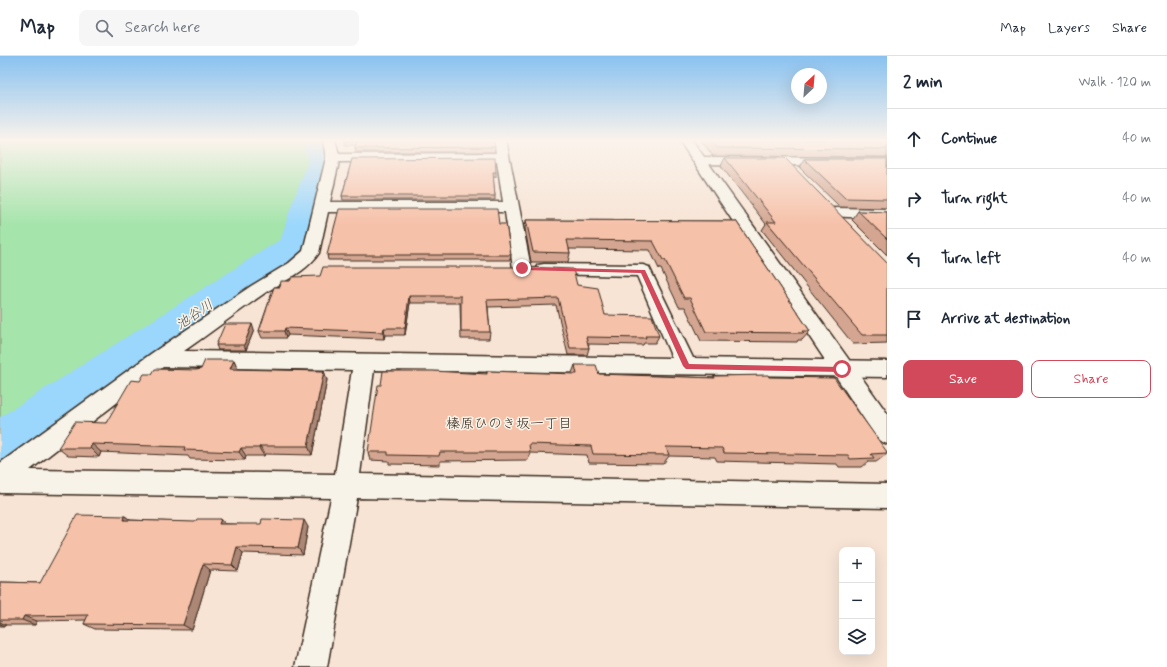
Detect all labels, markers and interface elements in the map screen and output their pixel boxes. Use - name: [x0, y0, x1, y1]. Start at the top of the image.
- search box: [79, 10, 359, 46]
- text: Map: [20, 15, 55, 40]
- icon: search: [93, 17, 115, 39]
- text: Search here: [125, 18, 200, 38]
- text: Map: [1000, 19, 1026, 37]
- text: Layers: [1048, 19, 1090, 37]
- text: Share: [1112, 19, 1147, 37]
- north arrow: [791, 68, 827, 104]
- text: 2 min: [903, 71, 943, 93]
- text: Walk · 120 m: [1079, 74, 1151, 91]
- icon: ahead: [903, 128, 925, 150]
- text: Continue: [941, 129, 997, 149]
- text: 40 m: [1122, 130, 1151, 147]
- icon: right: [903, 188, 925, 210]
- text: Turn right: [941, 189, 1008, 209]
- text: 40 m: [1122, 190, 1151, 207]
- icon: left: [903, 248, 925, 270]
- text: Turn left: [941, 249, 1001, 269]
- text: 40 m: [1122, 250, 1151, 267]
- route end: [513, 259, 531, 277]
- water label: 池谷川: [172, 296, 217, 334]
- icon: arrive: [903, 308, 925, 330]
- text: Arrive at destination: [941, 309, 1070, 329]
- route start: [833, 360, 851, 378]
- button: Save: [903, 360, 1023, 398]
- button: Share: [1031, 360, 1151, 398]
- district label: 榛原ひのき坂一丁目: [446, 415, 572, 433]
- map controls: [839, 547, 875, 655]
- button: +: [839, 547, 875, 583]
- button: −: [839, 583, 875, 619]
- button: layers: [839, 619, 875, 655]

